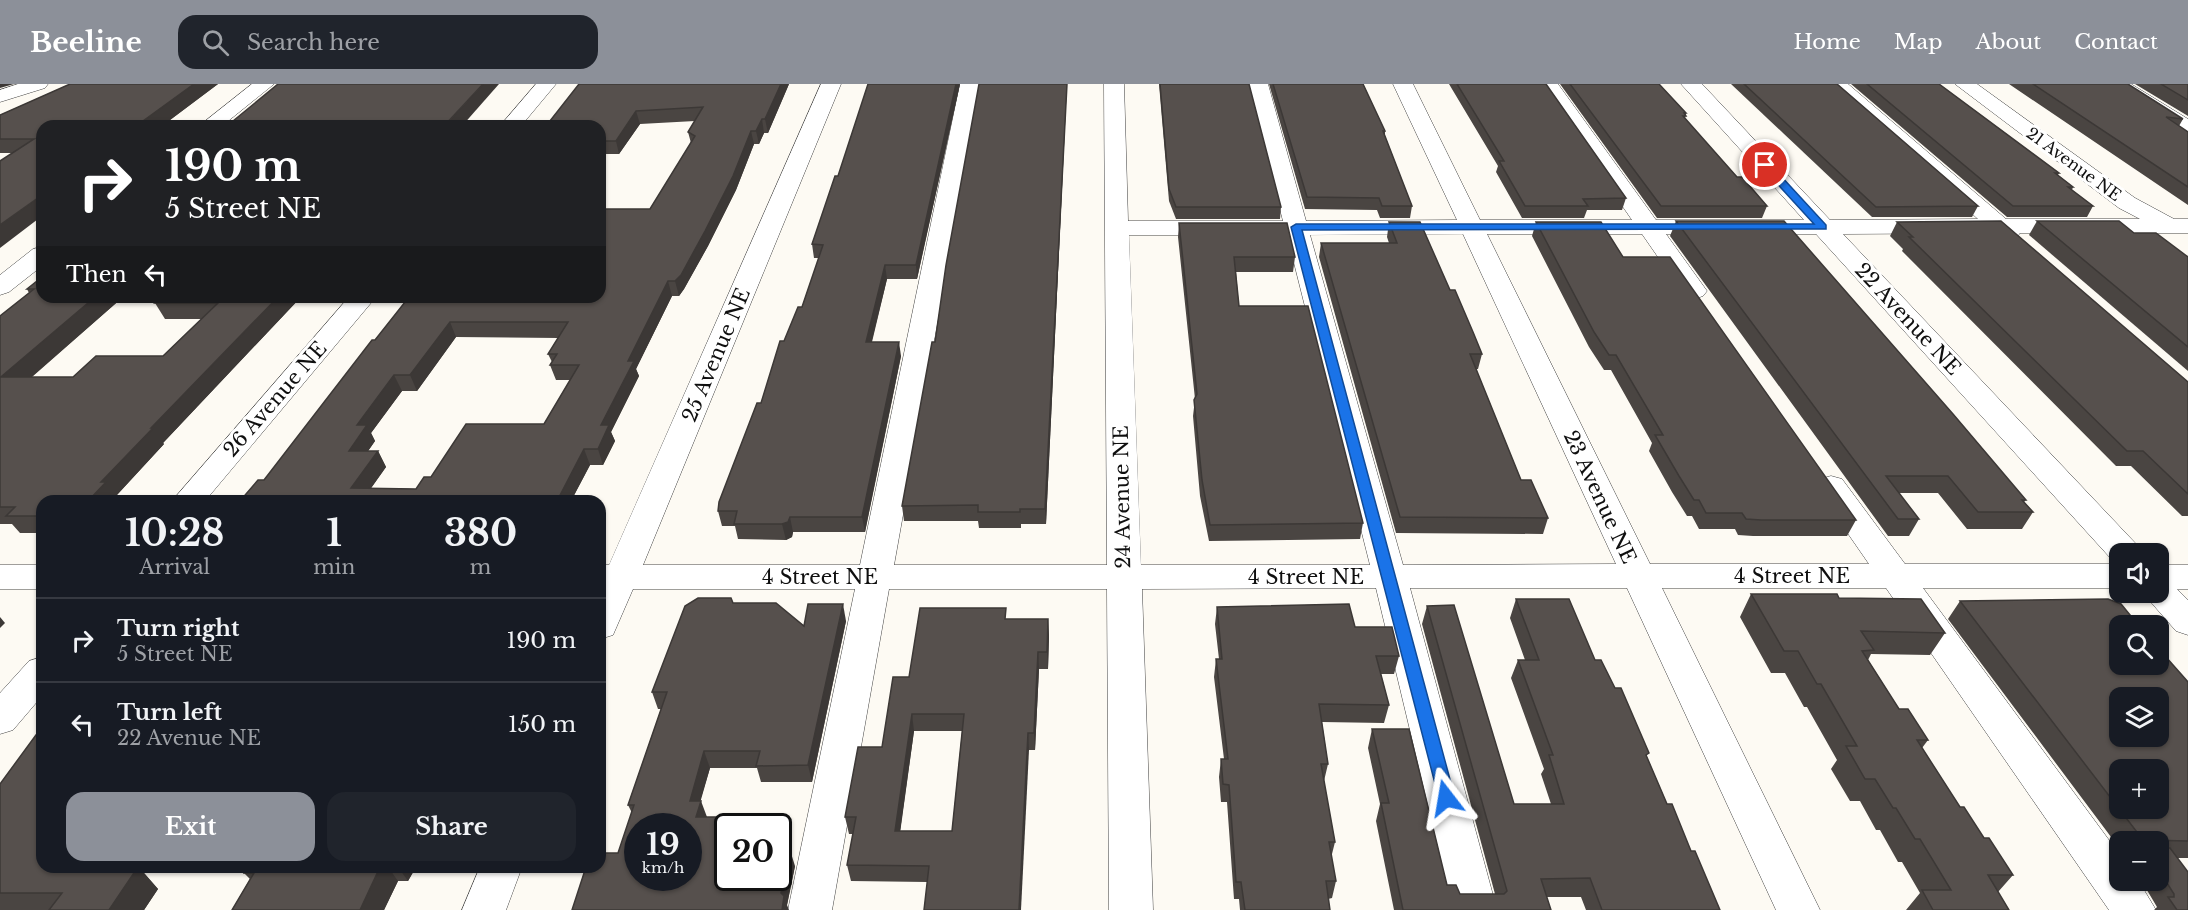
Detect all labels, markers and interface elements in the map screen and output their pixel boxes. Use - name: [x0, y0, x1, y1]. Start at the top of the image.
- search box: [178, 15, 598, 69]
- text: Beeline: [30, 25, 142, 60]
- icon: search: [199, 26, 232, 59]
- text: Search here: [247, 29, 380, 56]
- text: Home: [1794, 29, 1861, 55]
- text: Map: [1894, 29, 1942, 55]
- text: About: [1975, 29, 2041, 55]
- text: Contact: [2074, 29, 2158, 55]
- street label: 21 Avenue NE: [2023, 123, 2125, 205]
- pin: [1739, 139, 1790, 190]
- text: 190 m: [165, 140, 301, 192]
- icon: right: [66, 144, 144, 222]
- icon: arrive: [1748, 148, 1781, 181]
- text: 5 Street NE: [165, 192, 321, 225]
- icon: left: [139, 258, 172, 291]
- street label: 22 Avenue NE: [1850, 258, 1966, 380]
- text: Then: [66, 261, 127, 288]
- street label: 25 Avenue NE: [677, 284, 755, 426]
- street label: 26 Avenue NE: [219, 337, 331, 461]
- street label: 24 Avenue NE: [1109, 425, 1135, 569]
- street label: 23 Avenue NE: [1559, 427, 1641, 567]
- text: 10:28: [125, 511, 224, 556]
- text: 1: [326, 511, 342, 556]
- text: 380: [444, 511, 517, 556]
- map controls: [2109, 543, 2169, 891]
- button: sound: [2109, 543, 2169, 603]
- text: Arrival: [139, 555, 210, 579]
- text: min: [313, 555, 355, 579]
- text: m: [470, 555, 491, 579]
- street label: 4 Street NE: [1734, 564, 1850, 588]
- street label: 4 Street NE: [762, 565, 878, 589]
- street label: 4 Street NE: [1248, 565, 1364, 589]
- text: Turn right: [117, 615, 239, 642]
- button: search: [2109, 615, 2169, 675]
- icon: right: [66, 624, 99, 657]
- text: 190 m: [506, 627, 576, 654]
- text: 5 Street NE: [117, 642, 233, 666]
- button: layers: [2109, 687, 2169, 747]
- text: Turn left: [117, 699, 222, 726]
- icon: left: [66, 708, 99, 741]
- text: 150 m: [508, 711, 576, 738]
- text: 22 Avenue NE: [117, 726, 261, 750]
- button: +: [2109, 759, 2169, 819]
- position arrow: [1414, 766, 1478, 830]
- button: Exit: [66, 792, 315, 861]
- button: Share: [327, 792, 576, 861]
- speed limit sign: 20: [714, 813, 792, 891]
- text: 19: [646, 826, 680, 863]
- button: −: [2109, 831, 2169, 891]
- text: km/h: [642, 858, 684, 877]

